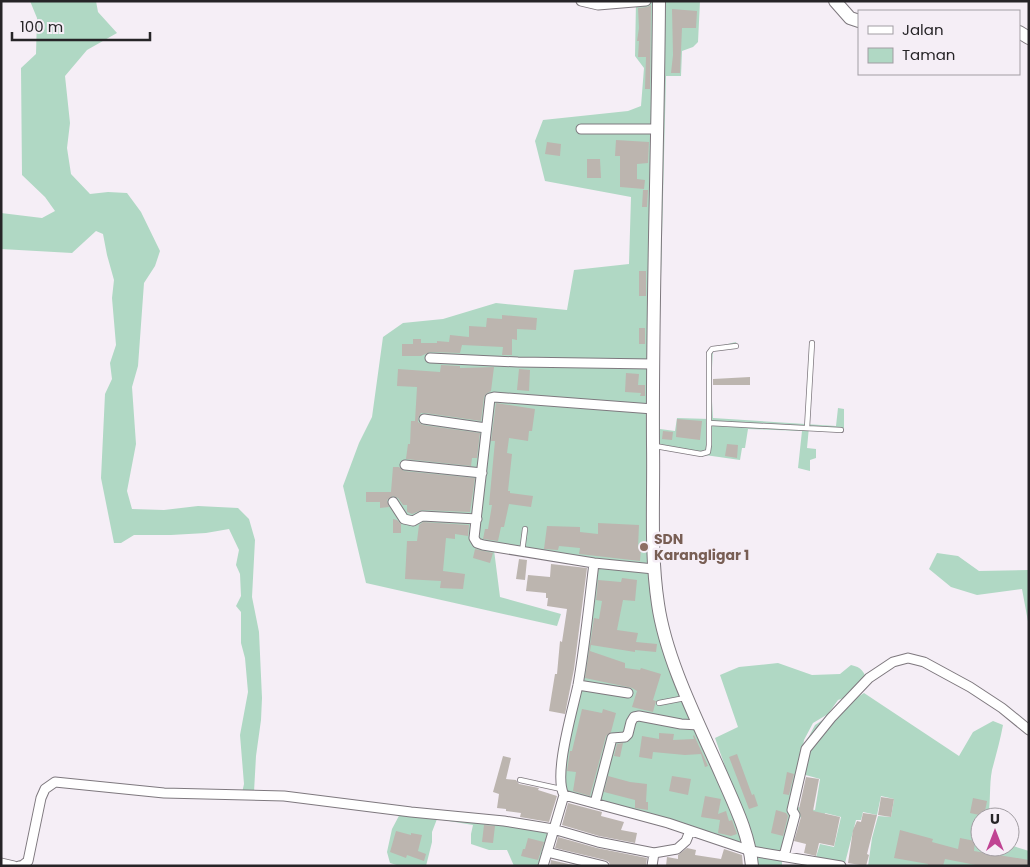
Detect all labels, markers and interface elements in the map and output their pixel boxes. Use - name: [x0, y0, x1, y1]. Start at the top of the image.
- scale bar: [12, 10, 150, 42]
- legend: [858, 10, 1020, 75]
- text: 100 m: [20, 16, 63, 37]
- text: Jalan: [902, 19, 944, 40]
- text: Taman: [902, 44, 955, 65]
- place label: SDN Karangligar 1: [654, 529, 749, 565]
- marker: SDN Karangligar 1: [638, 541, 650, 553]
- north arrow: [970, 807, 1020, 857]
- text: U: [990, 809, 1000, 829]

